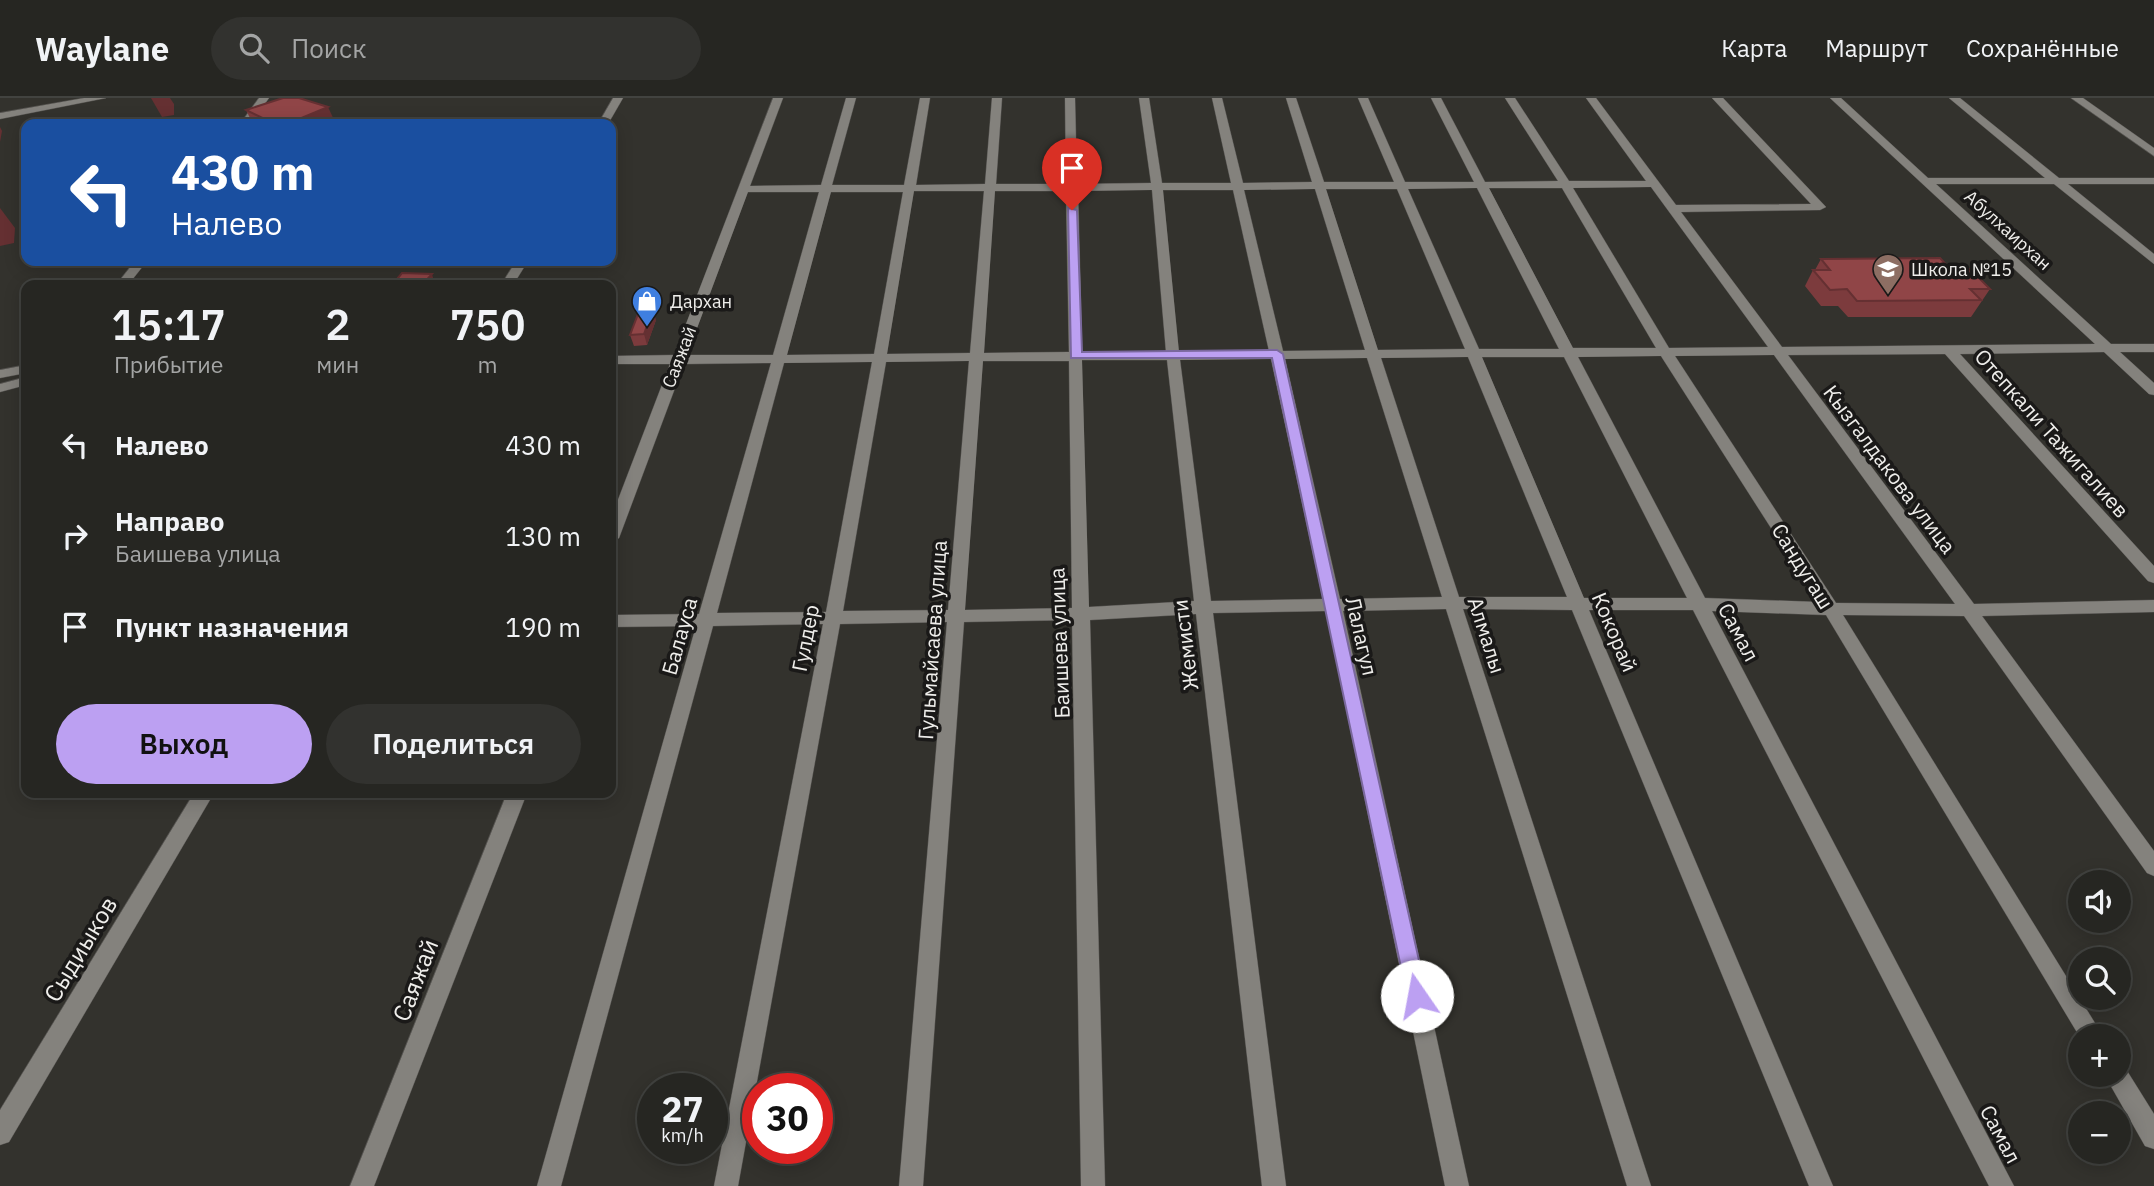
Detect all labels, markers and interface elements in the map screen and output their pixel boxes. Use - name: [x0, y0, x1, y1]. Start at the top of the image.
- search box: [211, 17, 701, 80]
- text: Waylane: [35, 27, 169, 70]
- icon: search: [235, 29, 273, 67]
- text: Поиск: [291, 31, 366, 65]
- text: Карта: [1721, 32, 1787, 64]
- text: Маршрут: [1825, 32, 1928, 64]
- text: Сохранённые: [1966, 32, 2119, 64]
- pin: [1042, 138, 1102, 210]
- text: 430 m: [171, 140, 315, 203]
- icon: left: [56, 147, 147, 238]
- icon: arrive: [1053, 149, 1091, 187]
- street label: Абулхаирхан: [1960, 185, 2056, 275]
- text: Налево: [171, 202, 282, 244]
- school or university icon: Школа №15: [1871, 252, 1905, 296]
- place label: Школа №15: [1911, 258, 2012, 281]
- shop icon: Дархан: [630, 284, 664, 328]
- place label: Дархан: [670, 290, 732, 313]
- text: 15:17: [112, 297, 226, 352]
- text: 2: [325, 297, 350, 352]
- text: 750: [450, 297, 525, 352]
- street label: Саяжай: [657, 323, 701, 391]
- street label: Отепкали Тажигалиев: [1969, 343, 2135, 523]
- text: Прибытие: [114, 349, 223, 379]
- text: мин: [316, 349, 359, 379]
- text: m: [478, 349, 498, 379]
- street label: Кызгалдакова улица: [1817, 379, 1963, 559]
- icon: left: [56, 426, 94, 464]
- text: Налево: [115, 428, 209, 462]
- text: 430 m: [505, 428, 581, 462]
- text: Направо: [115, 504, 224, 538]
- icon: right: [56, 517, 94, 555]
- street label: Сандугаш: [1766, 518, 1840, 614]
- text: 130 m: [505, 519, 581, 553]
- text: Баишева улица: [115, 538, 281, 568]
- street label: Гульмайсаева улица: [911, 539, 953, 741]
- street label: Баишева улица: [1042, 567, 1076, 719]
- street label: Кокорай: [1586, 588, 1644, 676]
- street label: Алмалы: [1462, 593, 1512, 677]
- street label: Балауса: [655, 594, 703, 678]
- street label: Лалагул: [1339, 594, 1385, 678]
- street label: Жемисти: [1166, 598, 1204, 692]
- street label: Самал: [1712, 598, 1766, 666]
- street label: Гулдер: [785, 602, 825, 674]
- icon: arrive: [56, 608, 94, 646]
- text: Пункт назначения: [115, 610, 349, 644]
- text: 190 m: [505, 610, 581, 644]
- button: Выход: [56, 704, 312, 784]
- button: Поделиться: [326, 704, 581, 784]
- map controls: [2068, 870, 2131, 1164]
- button: sound: [2068, 870, 2131, 933]
- street label: Сыдиыков: [36, 890, 124, 1008]
- street label: Саяжай: [385, 934, 445, 1026]
- button: search: [2068, 947, 2131, 1010]
- position arrow: [1380, 959, 1454, 1033]
- button: +: [2068, 1024, 2131, 1087]
- speed limit sign: 30: [742, 1073, 833, 1164]
- text: 27: [661, 1086, 704, 1132]
- street label: Самал: [1974, 1100, 2028, 1168]
- button: −: [2068, 1101, 2131, 1164]
- text: km/h: [661, 1124, 704, 1147]

